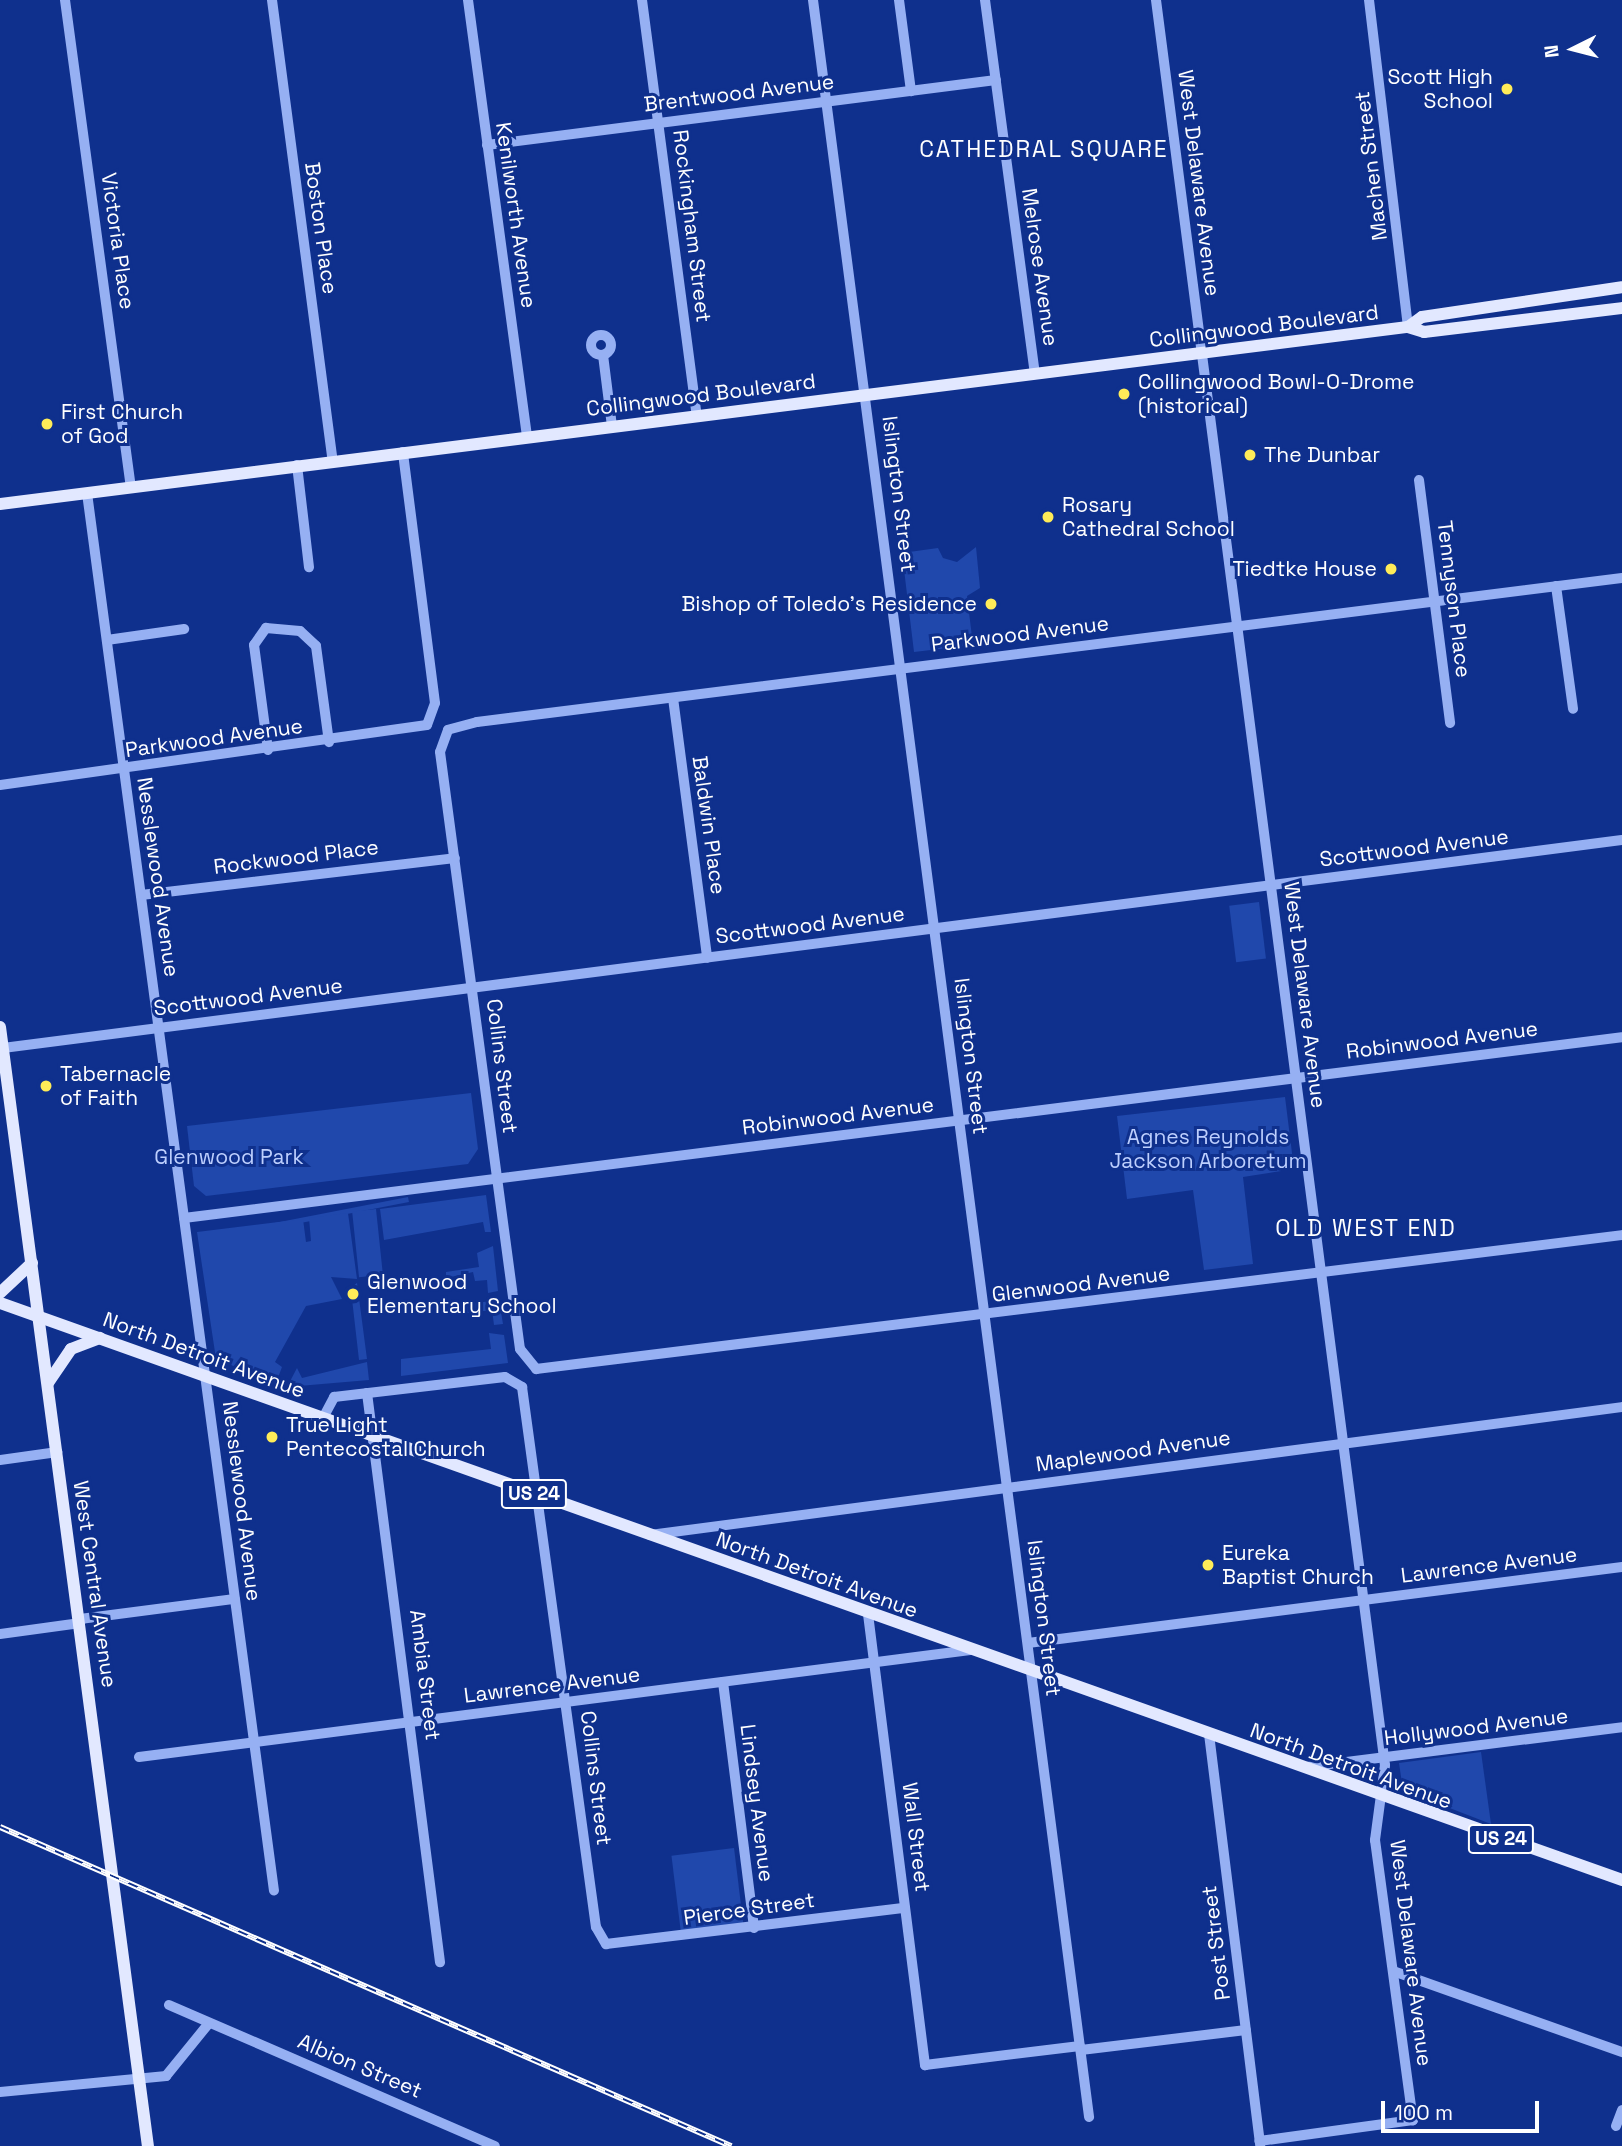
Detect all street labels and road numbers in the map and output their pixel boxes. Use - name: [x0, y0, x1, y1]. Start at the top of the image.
- street label: West Delaware Avenue: [1173, 68, 1225, 298]
- street label: Brentwood Avenue: [642, 69, 836, 117]
- street label: Machen Street: [1349, 90, 1393, 242]
- street label: Kenilworth Avenue: [490, 120, 542, 310]
- street label: Rockingham Street: [668, 128, 716, 324]
- street label: Boston Place: [299, 161, 343, 295]
- street label: Victoria Place: [96, 171, 140, 311]
- street label: Melrose Avenue: [1016, 186, 1064, 348]
- street label: Collingwood Boulevard: [1148, 299, 1380, 353]
- street label: Collingwood Boulevard: [585, 368, 817, 422]
- street label: Islington Street: [877, 414, 921, 574]
- street label: Tennyson Place: [1432, 519, 1476, 679]
- street label: Parkwood Avenue: [929, 611, 1111, 657]
- street label: Parkwood Avenue: [123, 713, 305, 763]
- street label: Baldwin Place: [687, 754, 731, 896]
- street label: Nesslewood Avenue: [131, 775, 185, 979]
- street label: Scottwood Avenue: [1318, 824, 1510, 872]
- street label: Rockwood Place: [212, 834, 380, 880]
- street label: West Delaware Avenue: [1279, 880, 1331, 1110]
- street label: Scottwood Avenue: [714, 901, 906, 949]
- street label: Scottwood Avenue: [152, 973, 344, 1021]
- street label: Islington Street: [949, 976, 993, 1136]
- street label: Collins Street: [481, 997, 523, 1135]
- street label: Robinwood Avenue: [1345, 1016, 1539, 1064]
- street label: Robinwood Avenue: [741, 1092, 935, 1140]
- street label: Glenwood Avenue: [990, 1261, 1172, 1307]
- street label: North Detroit Avenue: [99, 1307, 309, 1403]
- street label: Nesslewood Avenue: [217, 1399, 267, 1603]
- street label: Maplewood Avenue: [1034, 1425, 1232, 1477]
- road number: US 24: [501, 1478, 567, 1510]
- street label: West Central Avenue: [68, 1479, 122, 1689]
- street label: North Detroit Avenue: [712, 1527, 922, 1623]
- street label: Islington Street: [1022, 1538, 1066, 1698]
- street label: Lawrence Avenue: [1399, 1542, 1579, 1588]
- street label: Ambia Street: [404, 1608, 446, 1742]
- street label: Lawrence Avenue: [462, 1662, 642, 1708]
- street label: Hollywood Avenue: [1382, 1703, 1570, 1751]
- street label: Collins Street: [575, 1709, 617, 1847]
- street label: North Detroit Avenue: [1246, 1718, 1456, 1814]
- street label: Lindsey Avenue: [735, 1723, 779, 1883]
- street label: Wall Street: [897, 1781, 935, 1893]
- road number: US 24: [1468, 1824, 1534, 1854]
- street label: West Delaware Avenue: [1385, 1838, 1437, 2068]
- street label: Post Street: [1196, 1884, 1236, 2002]
- street label: Pierce Street: [682, 1887, 816, 1931]
- street label: Albion Street: [294, 2029, 426, 2103]

